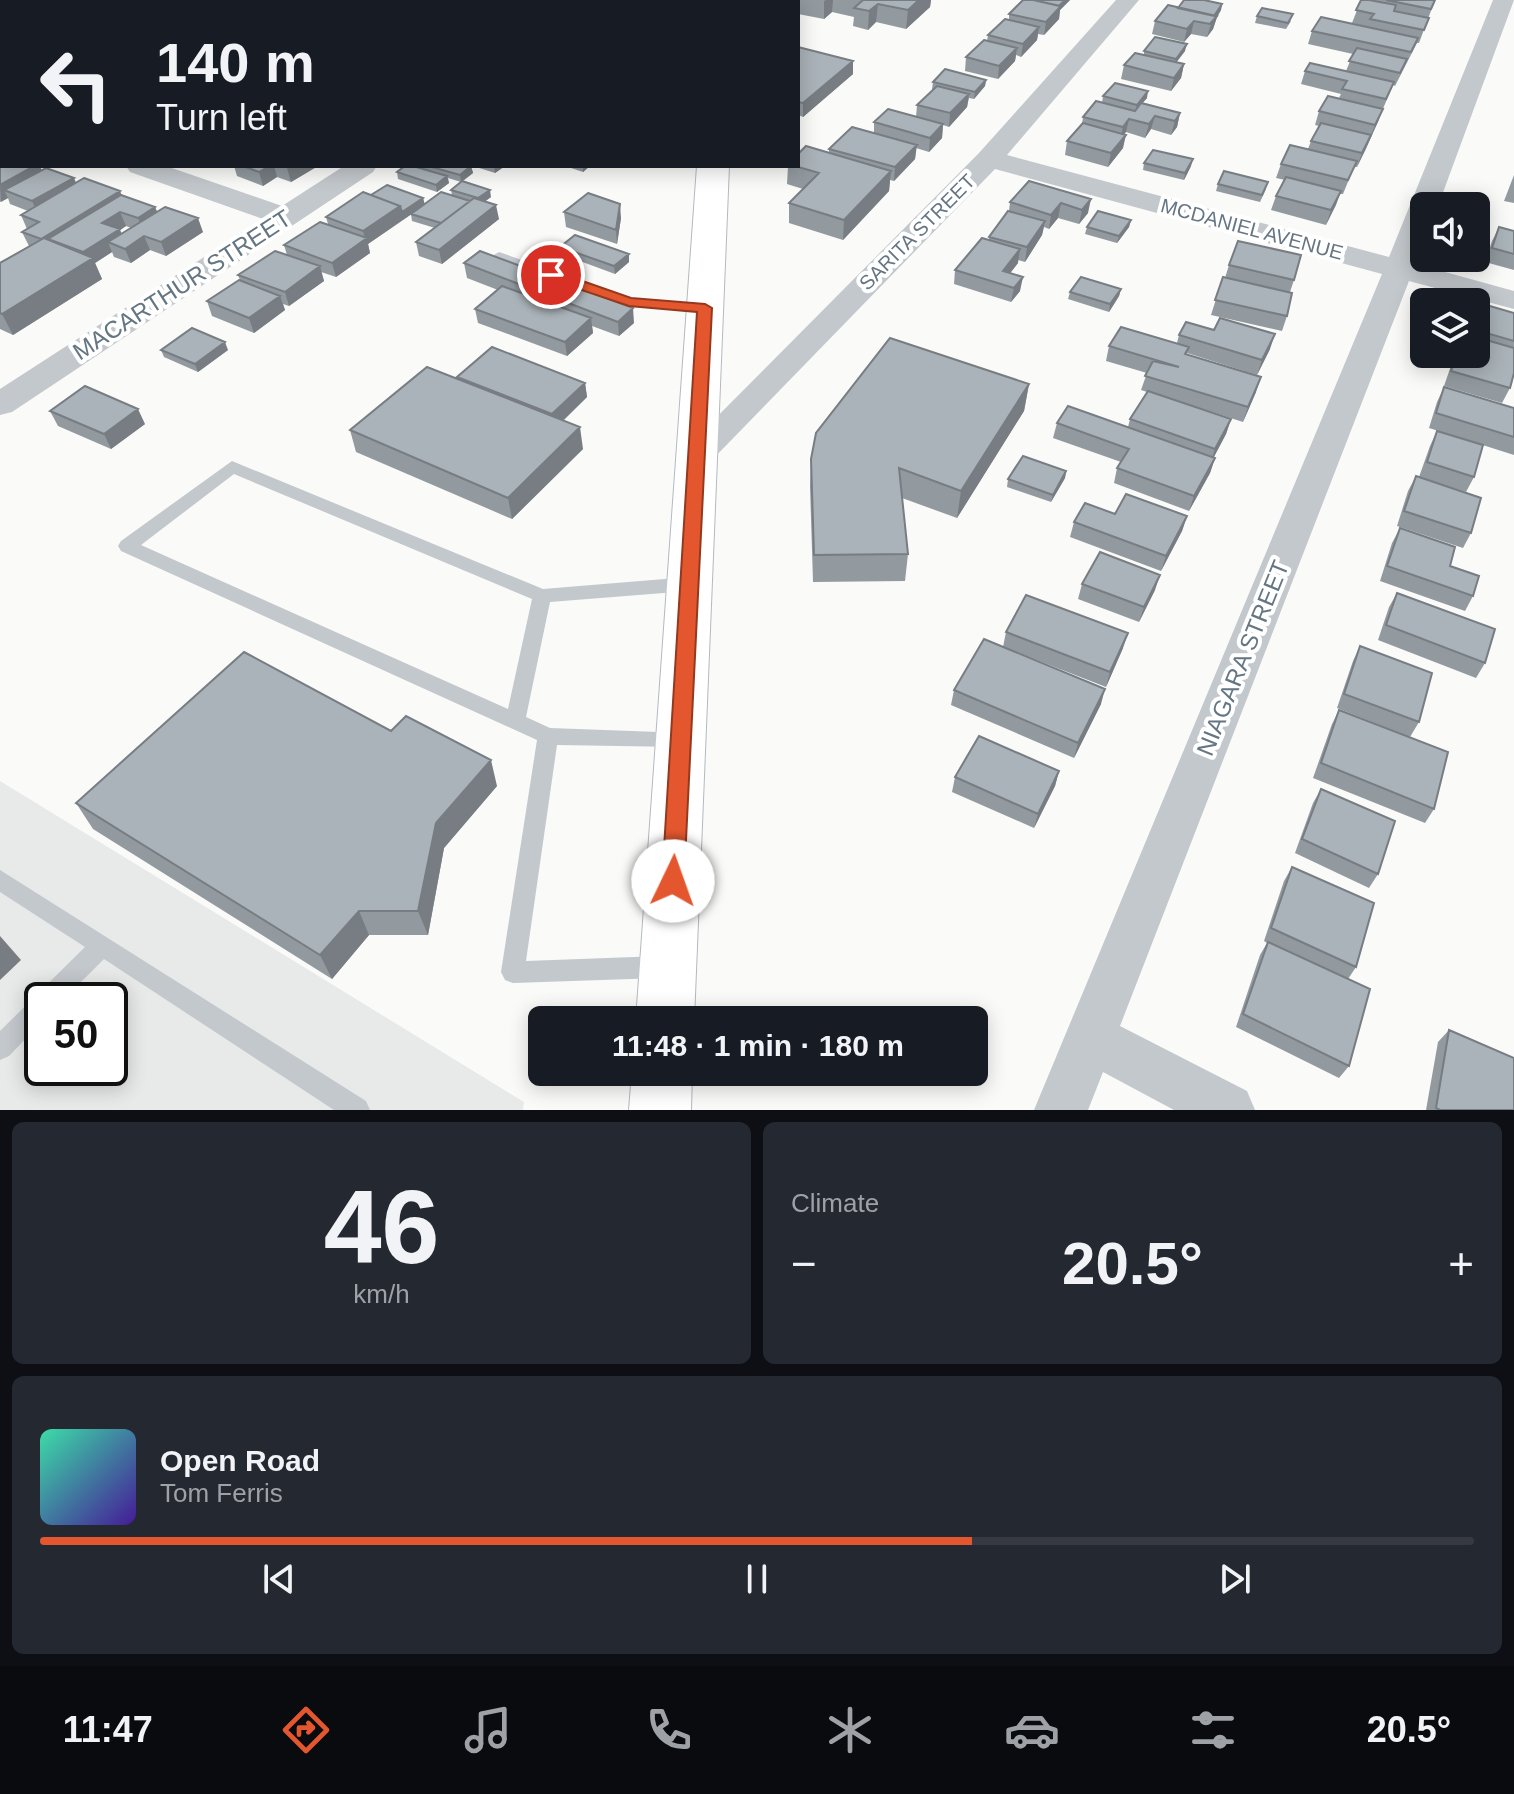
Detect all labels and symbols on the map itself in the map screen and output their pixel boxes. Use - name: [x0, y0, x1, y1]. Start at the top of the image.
- street label: SARITA STREET: [855, 170, 979, 294]
- street label: MCDANIEL AVENUE: [1158, 194, 1346, 264]
- street label: MACARTHUR STREET: [68, 204, 296, 365]
- pin: [517, 241, 585, 309]
- street label: NIAGARA STREET: [1191, 556, 1294, 759]
- position arrow: [631, 839, 715, 923]
- speed limit sign: 50: [24, 982, 128, 1086]

